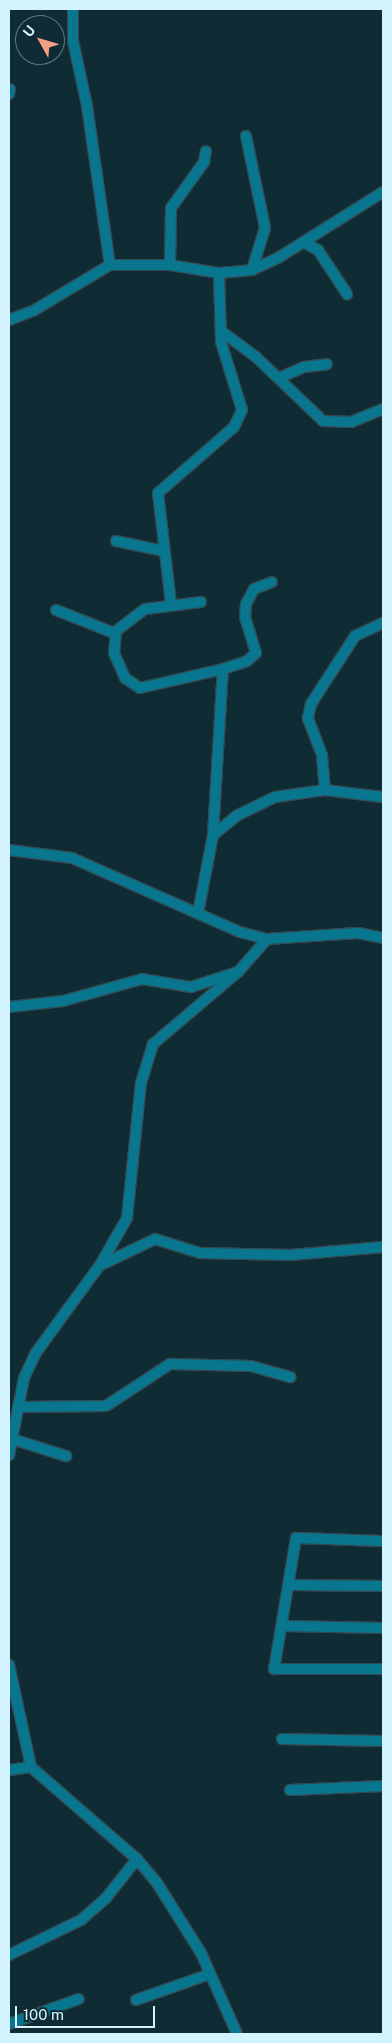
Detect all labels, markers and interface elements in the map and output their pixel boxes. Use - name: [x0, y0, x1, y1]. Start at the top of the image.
- north arrow: [15, 15, 65, 65]
- text: U: [20, 22, 39, 40]
- scale bar: [18, 1996, 158, 2028]
- text: 100 m: [23, 2006, 64, 2023]

